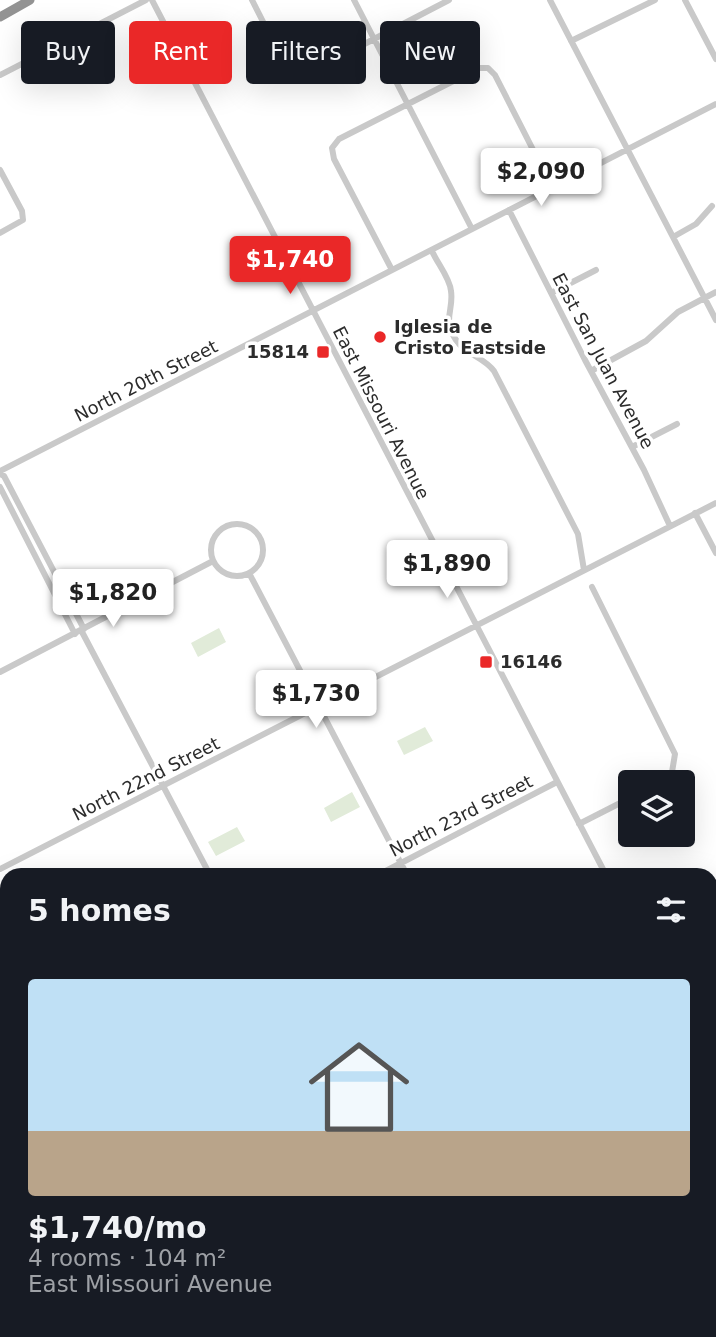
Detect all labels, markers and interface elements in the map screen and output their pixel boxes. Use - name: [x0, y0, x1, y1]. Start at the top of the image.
- chip: Buy: [21, 21, 115, 84]
- chip: Rent: [129, 21, 232, 84]
- chip: Filters: [246, 21, 366, 84]
- chip: New: [380, 21, 480, 84]
- pin: $2,090: [484, 148, 598, 208]
- text: $2,090: [497, 158, 585, 184]
- pin: $1,740: [233, 236, 347, 296]
- text: $1,740: [246, 246, 334, 272]
- street label: East San Juan Avenue: [548, 269, 659, 452]
- place label: Iglesia de Cristo Eastside: [394, 316, 546, 358]
- street label: East Missouri Avenue: [329, 323, 434, 503]
- marker: Iglesia de Cristo Eastside: [372, 329, 388, 345]
- street label: North 20th Street: [71, 335, 221, 426]
- place label: 15814: [246, 341, 309, 362]
- marker: 15814: [315, 344, 331, 360]
- pin: $1,890: [390, 540, 504, 600]
- text: $1,890: [403, 550, 491, 576]
- pin: $1,820: [56, 570, 170, 629]
- text: $1,820: [69, 579, 157, 605]
- place label: 16146: [500, 651, 563, 672]
- marker: 16146: [478, 654, 494, 670]
- pin: $1,730: [259, 670, 373, 730]
- text: $1,730: [272, 680, 360, 706]
- street label: North 22nd Street: [69, 732, 223, 825]
- street label: North 23rd Street: [386, 770, 536, 861]
- map controls: [618, 770, 695, 847]
- button: layers: [618, 770, 695, 847]
- icon: filters: [652, 891, 690, 929]
- text: 5 homes: [28, 893, 171, 928]
- icon: home: [296, 1024, 422, 1150]
- text: $1,740/mo: [28, 1210, 207, 1245]
- text: 4 rooms · 104 m²: [28, 1245, 226, 1271]
- text: East Missouri Avenue: [28, 1271, 272, 1297]

